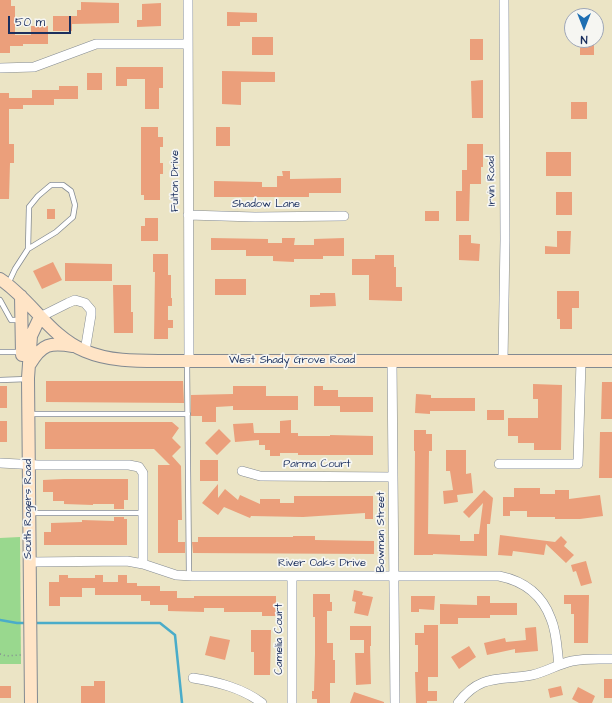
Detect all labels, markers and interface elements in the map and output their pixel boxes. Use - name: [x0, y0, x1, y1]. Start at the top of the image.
- scale bar: [10, 8, 73, 34]
- north arrow: [564, 8, 604, 48]
- text: 50 m: [15, 14, 45, 31]
- text: N: [581, 32, 587, 47]
- street label: Fulton Drive: [169, 150, 183, 212]
- street label: Irvin Road: [485, 156, 499, 206]
- street label: Shadow Lane: [232, 198, 300, 212]
- street label: West Shady Grove Road: [229, 354, 355, 368]
- street label: Parma Court: [283, 458, 351, 472]
- street label: South Rogers Road: [22, 459, 36, 559]
- street label: Bowman Street: [375, 492, 389, 572]
- street label: River Oaks Drive: [278, 557, 366, 571]
- street label: Camelia Court: [273, 603, 287, 675]

